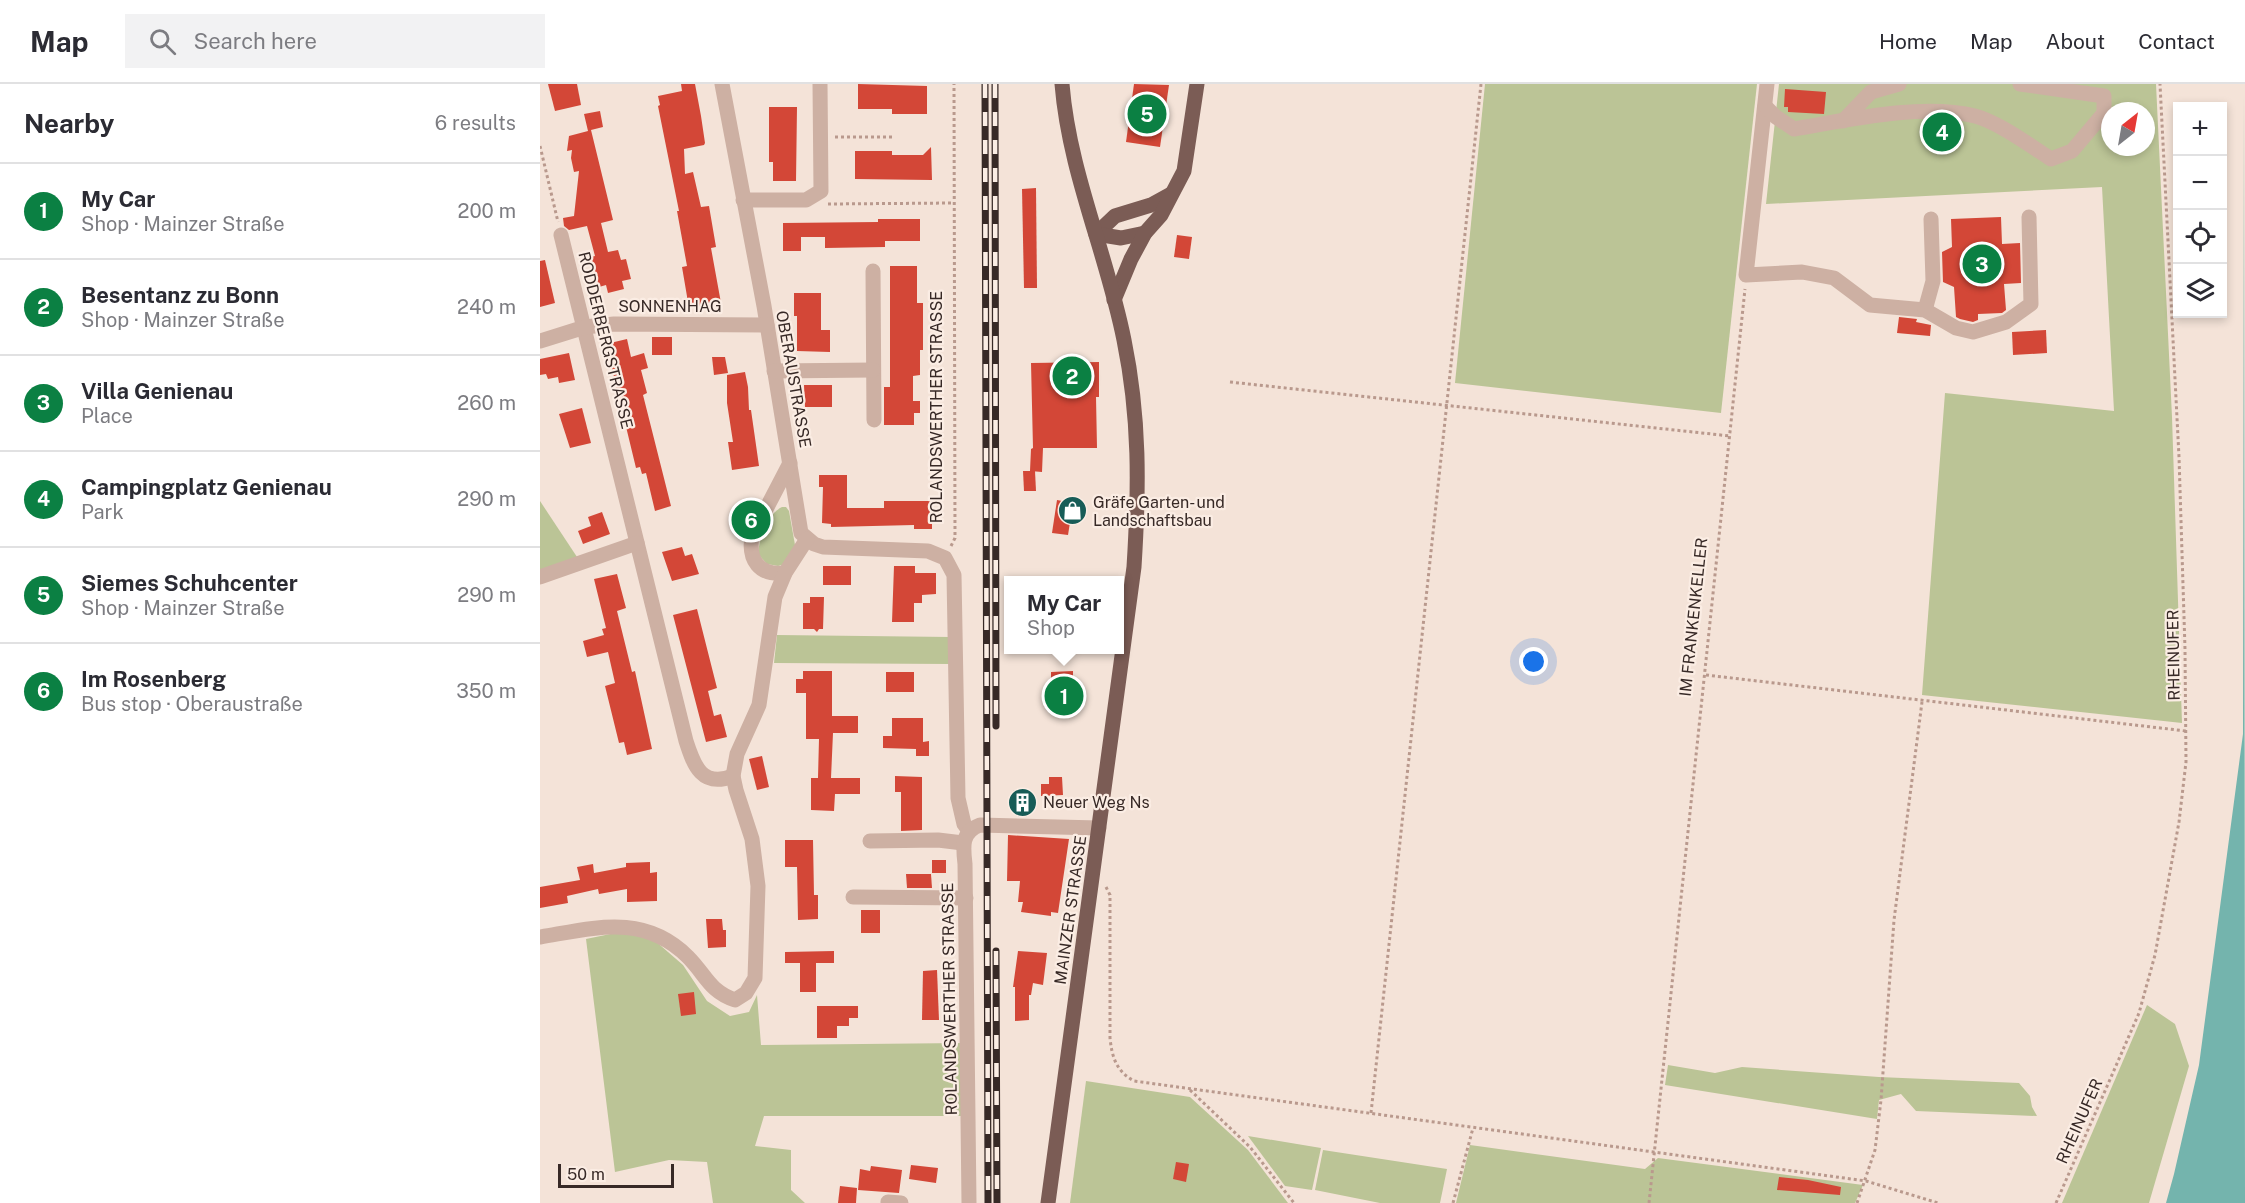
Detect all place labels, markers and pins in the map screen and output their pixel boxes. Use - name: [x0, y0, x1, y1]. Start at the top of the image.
- pin: 5: [1128, 92, 1166, 136]
- pin: 4: [1922, 110, 1962, 154]
- pin: 3: [1962, 242, 2002, 286]
- pin: 2: [1052, 354, 1092, 398]
- place label: Gräfe Garten- und Landschaftsbau: [1093, 493, 1225, 530]
- shop icon: Gräfe Garten- und Landschaftsbau: [1056, 495, 1088, 527]
- pin: 6: [732, 498, 770, 542]
- pin: 1: [1044, 674, 1084, 718]
- building icon: Neuer Weg Ns: [1006, 786, 1038, 818]
- place label: Neuer Weg Ns: [1043, 793, 1150, 812]

